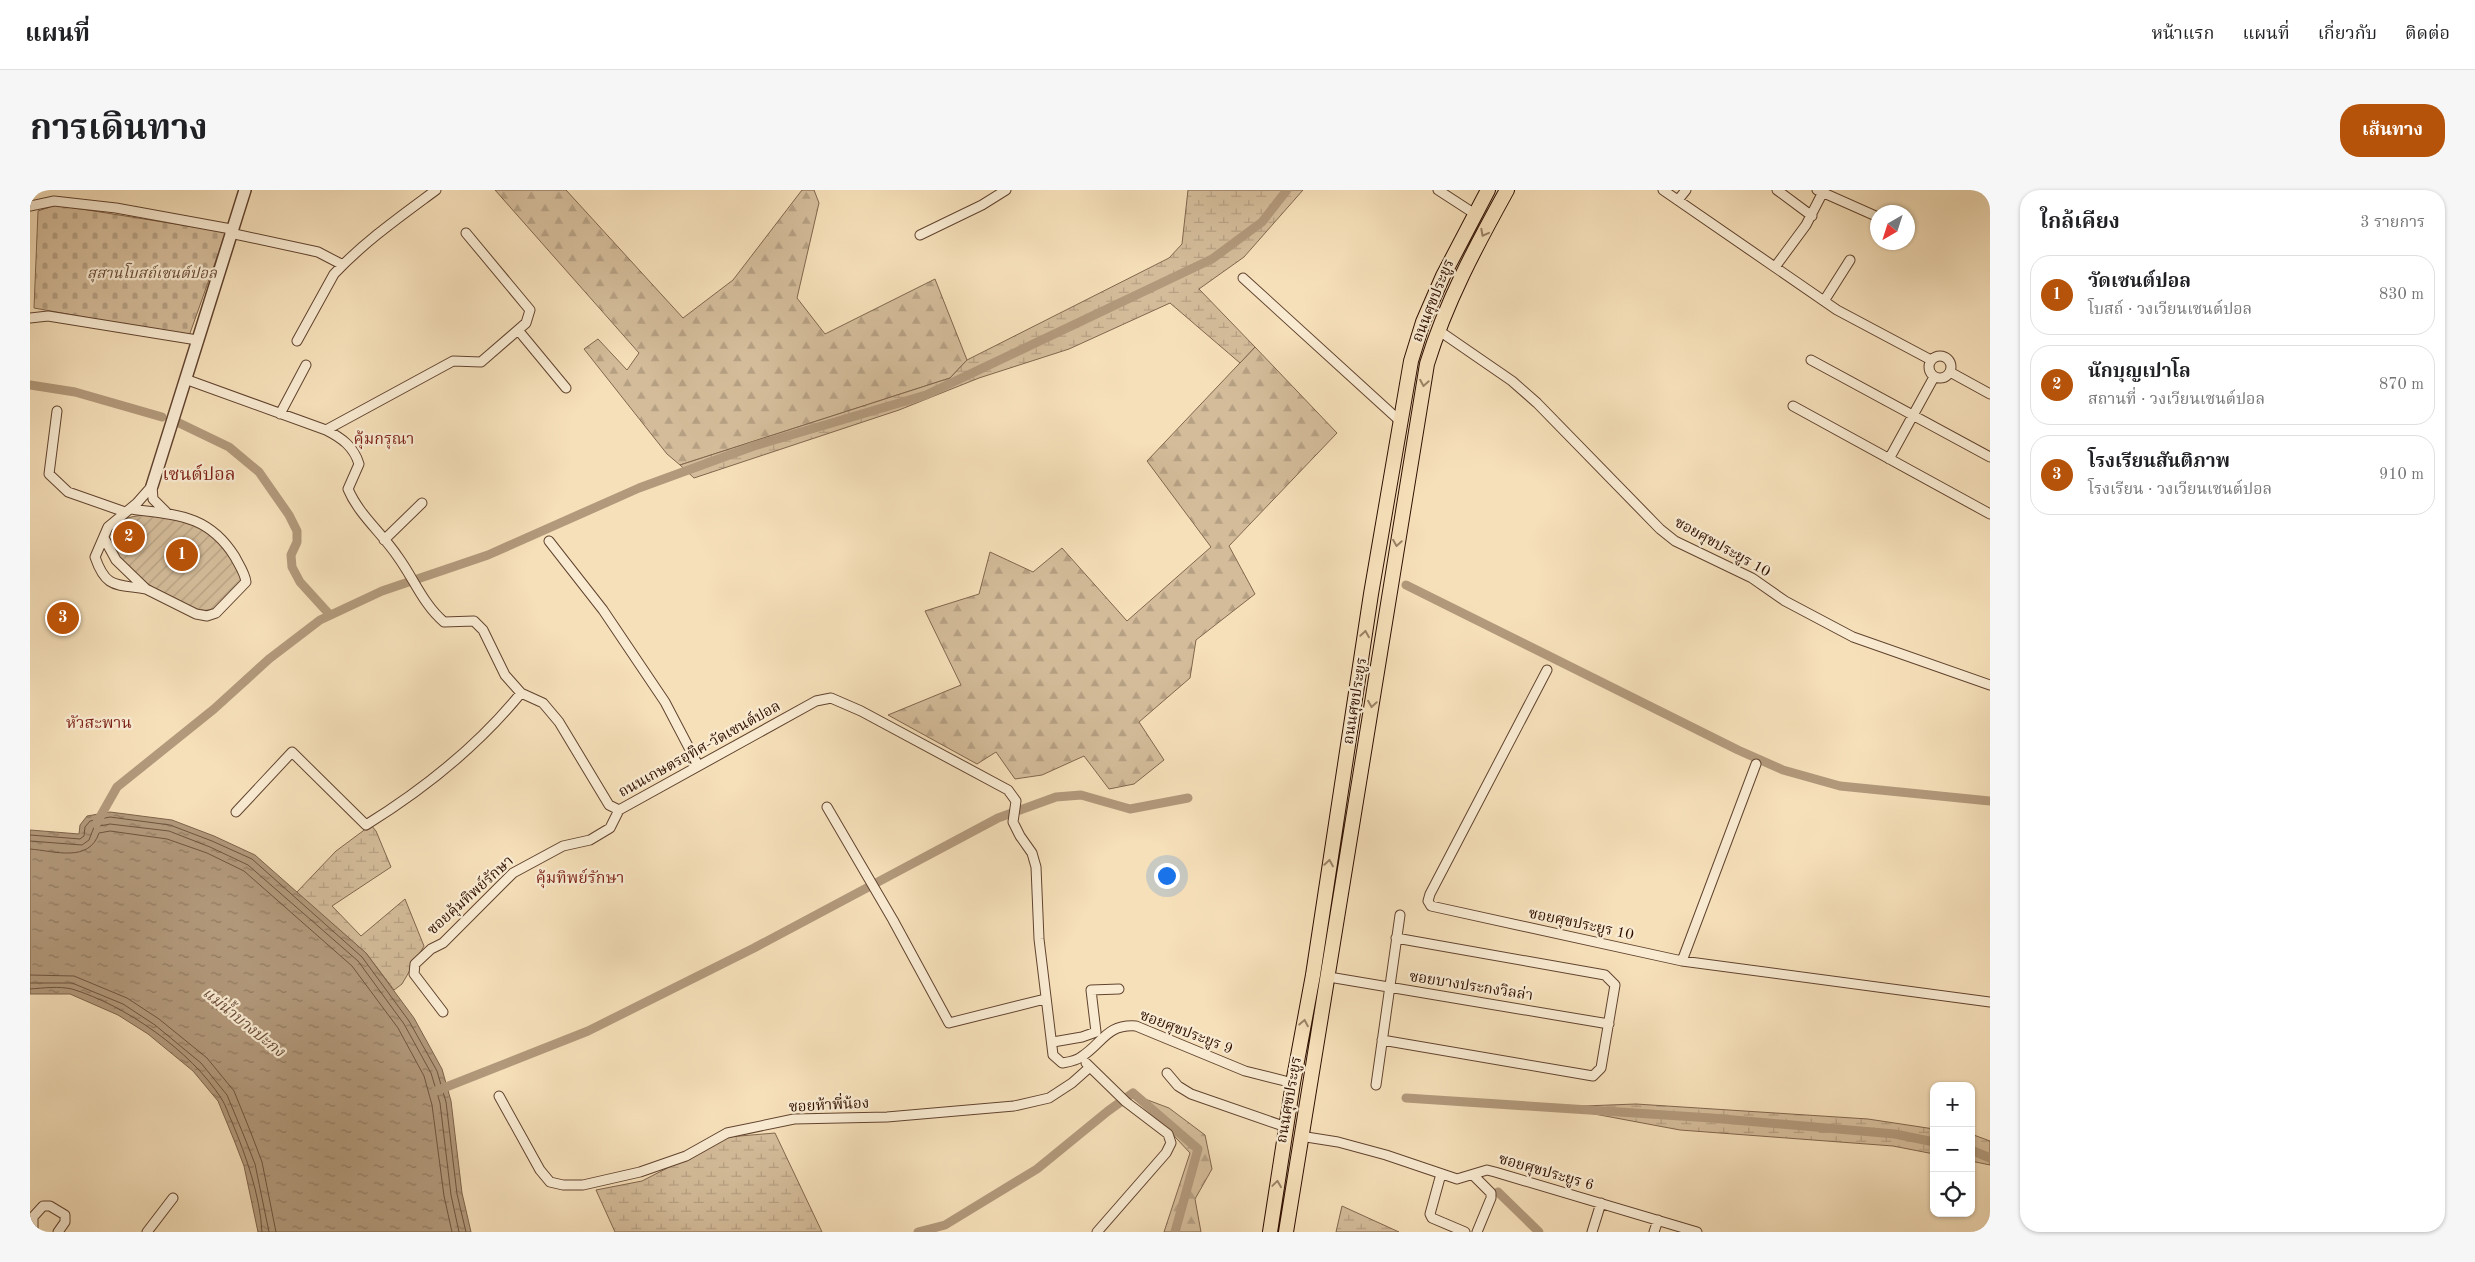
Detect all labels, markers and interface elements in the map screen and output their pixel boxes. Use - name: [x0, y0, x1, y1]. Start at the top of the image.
- text: แผนที่: [25, 23, 90, 47]
- text: หน้าแรก: [2151, 25, 2214, 43]
- text: แผนที่: [2242, 25, 2290, 43]
- text: เกี่ยวกับ: [2318, 25, 2377, 43]
- text: ติดต่อ: [2405, 25, 2450, 43]
- button: เส้นทาง: [2340, 104, 2445, 157]
- text: การเดินทาง: [30, 112, 208, 147]
- north arrow: [1870, 205, 1915, 250]
- text: ใกล้เคียง: [2040, 212, 2120, 233]
- text: 3 รายการ: [2360, 215, 2425, 231]
- one-way arrow: [1480, 227, 1490, 236]
- street label: ถนนศุขประยูร: [1410, 257, 1459, 345]
- park label: สุสานโบสถ์เซนต์ปอล: [87, 262, 218, 283]
- text: วัดเซนต์ปอล: [2088, 273, 2191, 292]
- text: 1: [2052, 287, 2062, 303]
- text: 830 m: [2379, 287, 2424, 303]
- text: โบสถ์ · วงเวียนเซนต์ปอล: [2088, 302, 2252, 318]
- text: นักบุญเปาโล: [2088, 363, 2191, 382]
- text: 2: [2052, 377, 2062, 393]
- text: 870 m: [2379, 377, 2424, 393]
- one-way arrow: [1419, 378, 1429, 387]
- text: สถานที่ · วงเวียนเซนต์ปอล: [2088, 392, 2265, 408]
- district label: คุ้มกรุณา: [354, 430, 414, 450]
- text: โรงเรียนสันติภาพ: [2088, 453, 2230, 472]
- district label: เซนต์ปอล: [162, 463, 236, 484]
- text: 3: [2052, 467, 2062, 483]
- text: 910 m: [2379, 467, 2424, 483]
- text: โรงเรียน · วงเวียนเซนต์ปอล: [2088, 482, 2272, 498]
- street label: ซอยศุขประยูร 10: [1671, 515, 1773, 582]
- pin: 2: [113, 518, 145, 556]
- pin: 1: [166, 536, 198, 574]
- one-way arrow: [1393, 539, 1403, 548]
- pin: 3: [47, 599, 79, 637]
- one-way arrow: [1359, 629, 1370, 637]
- street label: ถนนศุขประยูร: [1341, 656, 1372, 746]
- street label: ถนนเกษตรอุทิศ-วัดเซนต์ปอล: [615, 696, 785, 803]
- one-way arrow: [1367, 700, 1378, 708]
- district label: หัวสะพาน: [66, 715, 132, 732]
- street label: ซอยคุ้มทิพย์รักษา: [422, 851, 518, 940]
- one-way arrow: [1323, 859, 1334, 867]
- your location: [1154, 863, 1180, 889]
- district label: คุ้มทิพย์รักษา: [536, 868, 624, 889]
- street label: ซอยศุขประยูร 10: [1527, 906, 1635, 945]
- street label: ซอยบางประกงวิลล่า: [1408, 967, 1534, 1004]
- water label: แม่น้ำบางปะกง: [199, 981, 291, 1061]
- street label: ซอยศุขประยูร 9: [1137, 1007, 1235, 1060]
- one-way arrow: [1298, 1019, 1308, 1028]
- street label: ถนนศุขประยูร: [1274, 1055, 1307, 1145]
- map controls: [1930, 1082, 1975, 1217]
- button: +: [1930, 1082, 1975, 1127]
- street label: ซอยห้าพี่น้อง: [788, 1091, 870, 1116]
- button: −: [1930, 1127, 1975, 1172]
- street label: ซอยศุขประยูร 6: [1496, 1151, 1596, 1196]
- button: locate: [1930, 1172, 1975, 1217]
- one-way arrow: [1272, 1179, 1282, 1188]

